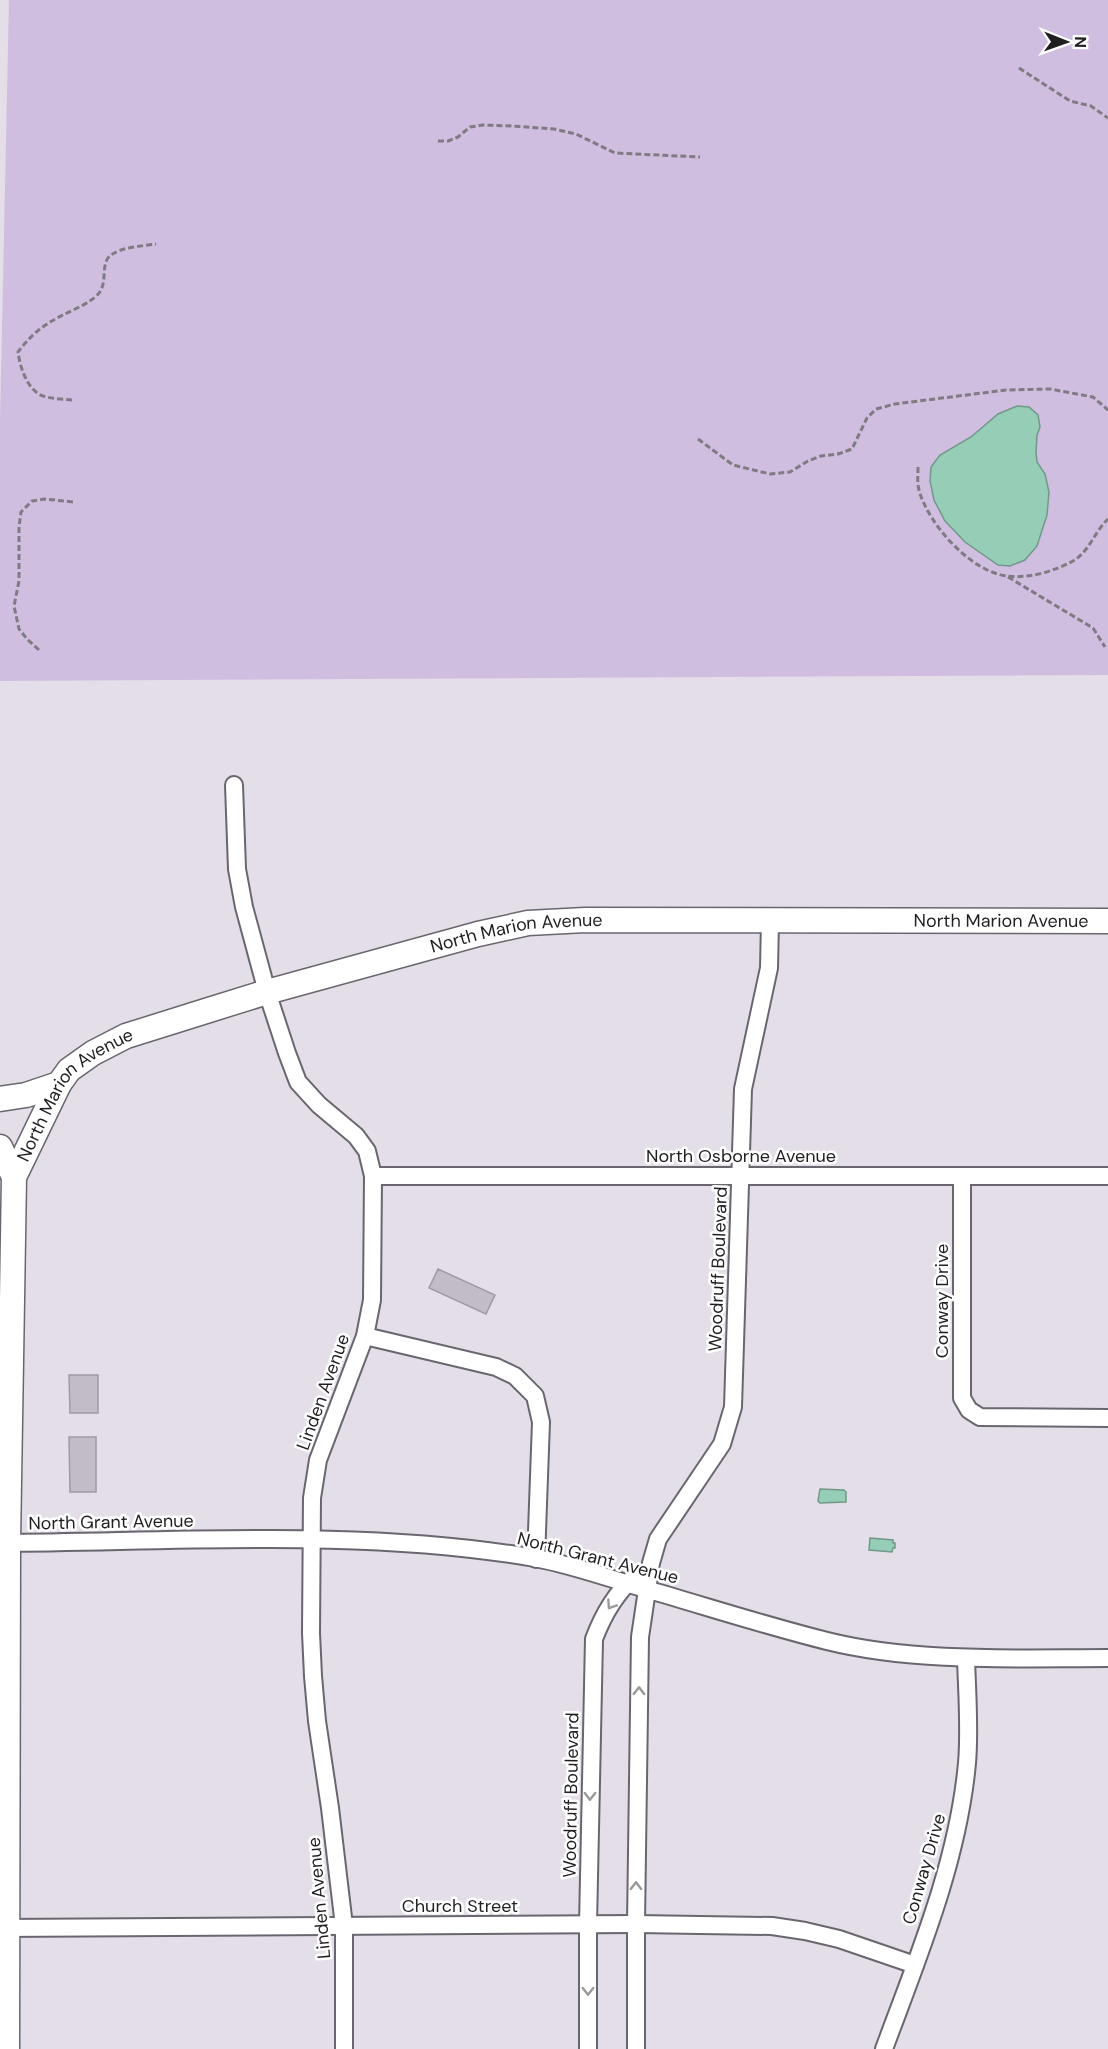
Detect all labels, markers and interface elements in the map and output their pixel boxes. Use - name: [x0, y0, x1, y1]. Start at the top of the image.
- north arrow: [1036, 12, 1096, 72]
- text: N: [1070, 36, 1091, 48]
- street label: North Marion Avenue: [427, 908, 603, 959]
- street label: North Marion Avenue: [914, 909, 1089, 933]
- street label: North Marion Avenue: [11, 1023, 136, 1166]
- street label: North Osborne Avenue: [646, 1144, 836, 1168]
- street label: Woodruff Boulevard: [703, 1186, 733, 1352]
- street label: Conway Drive: [930, 1244, 954, 1358]
- street label: Linden Avenue: [291, 1331, 355, 1453]
- street label: North Grant Avenue: [28, 1509, 194, 1535]
- street label: North Grant Avenue: [515, 1526, 681, 1590]
- one-way arrow: [607, 1598, 618, 1609]
- one-way arrow: [633, 1686, 646, 1695]
- street label: Woodruff Boulevard: [558, 1712, 584, 1878]
- one-way arrow: [584, 1791, 597, 1800]
- street label: Conway Drive: [897, 1811, 951, 1927]
- street label: Linden Avenue: [302, 1836, 336, 1960]
- one-way arrow: [630, 1881, 642, 1890]
- street label: Church Street: [402, 1894, 518, 1918]
- one-way arrow: [582, 1986, 594, 1995]

